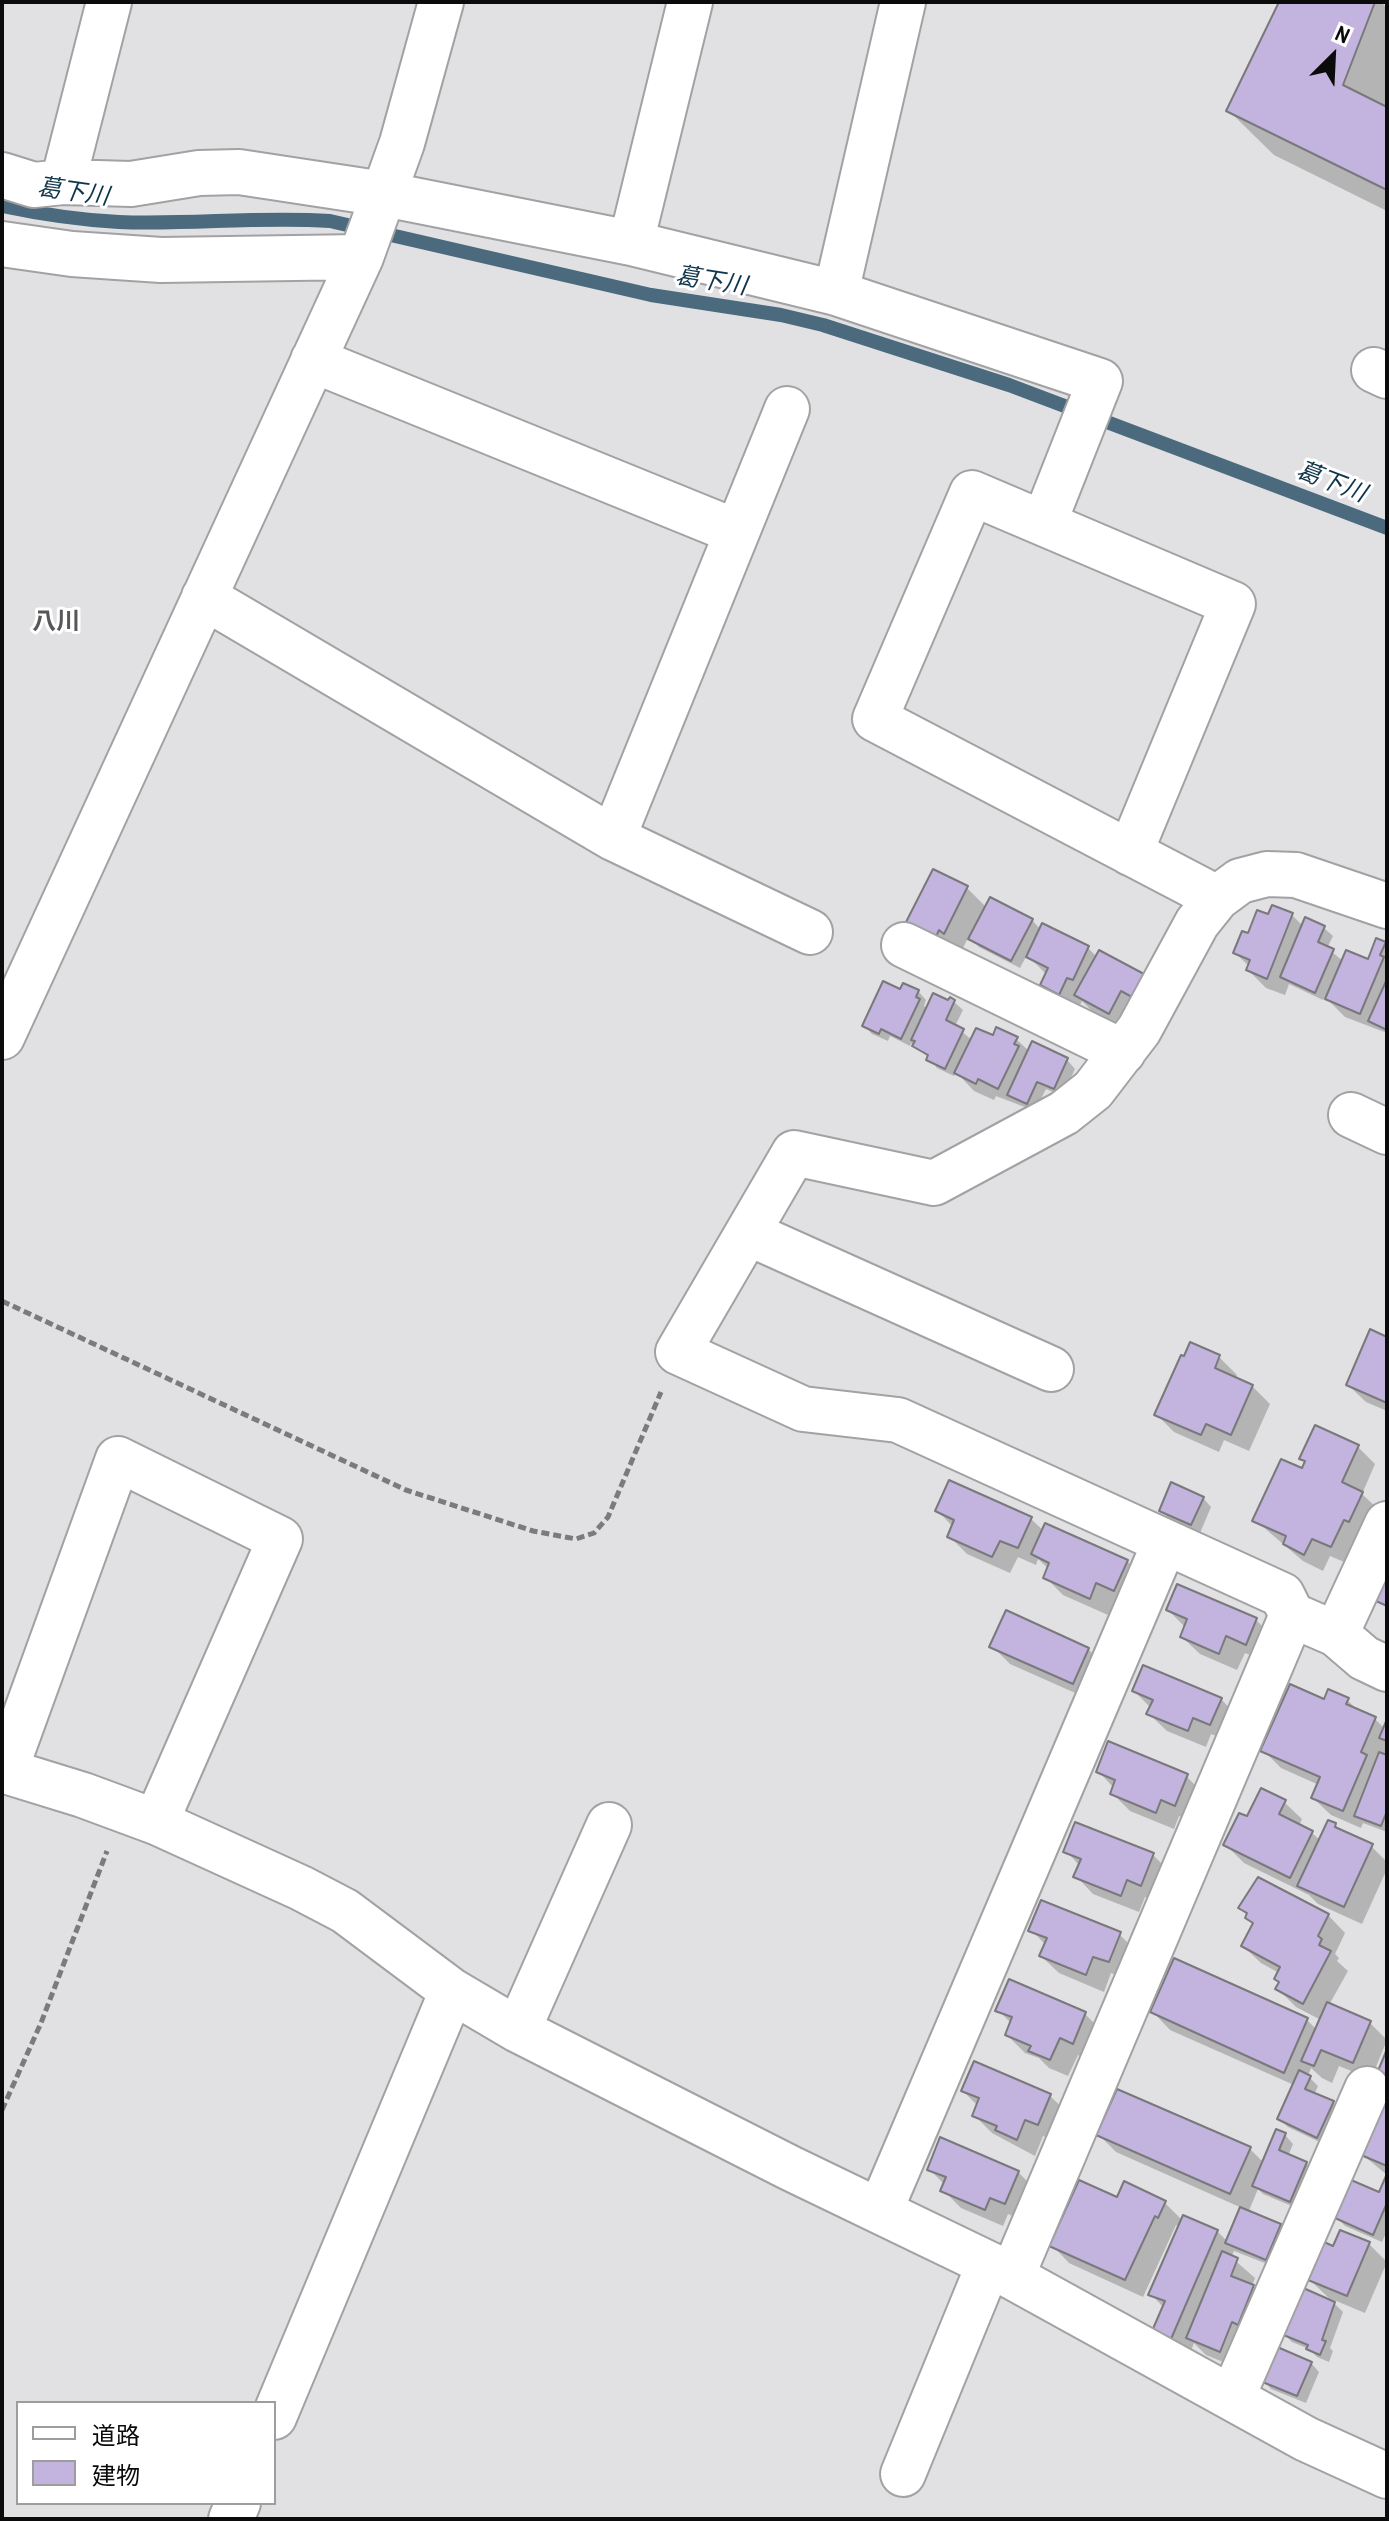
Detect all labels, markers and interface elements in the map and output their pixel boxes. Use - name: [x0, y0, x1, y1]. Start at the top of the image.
- north arrow: [1293, 16, 1373, 96]
- text: N: [1331, 18, 1355, 50]
- water label: 葛下川: [35, 174, 111, 212]
- water label: 葛下川: [673, 262, 749, 302]
- water label: 葛下川: [1292, 457, 1370, 509]
- district label: 八川: [32, 609, 80, 637]
- legend: [16, 2401, 276, 2505]
- text: 道路: [92, 2419, 140, 2451]
- text: 建物: [92, 2459, 140, 2491]

